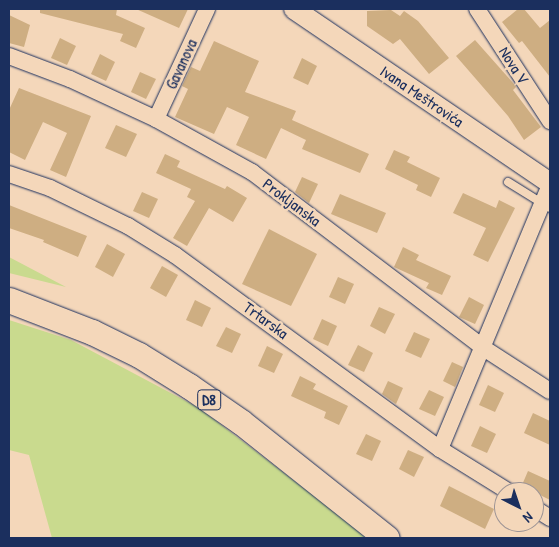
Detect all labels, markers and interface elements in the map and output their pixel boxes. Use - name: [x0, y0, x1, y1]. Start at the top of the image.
- street label: Gavanova: [161, 36, 201, 92]
- street label: Nova V: [495, 43, 533, 87]
- street label: Ivana Meštrovića: [377, 61, 467, 131]
- street label: Prokljanska: [259, 174, 325, 230]
- street label: Trtarska: [240, 297, 292, 343]
- road number: D8: [196, 388, 222, 412]
- north arrow: [494, 482, 544, 532]
- text: N: [519, 508, 538, 528]

